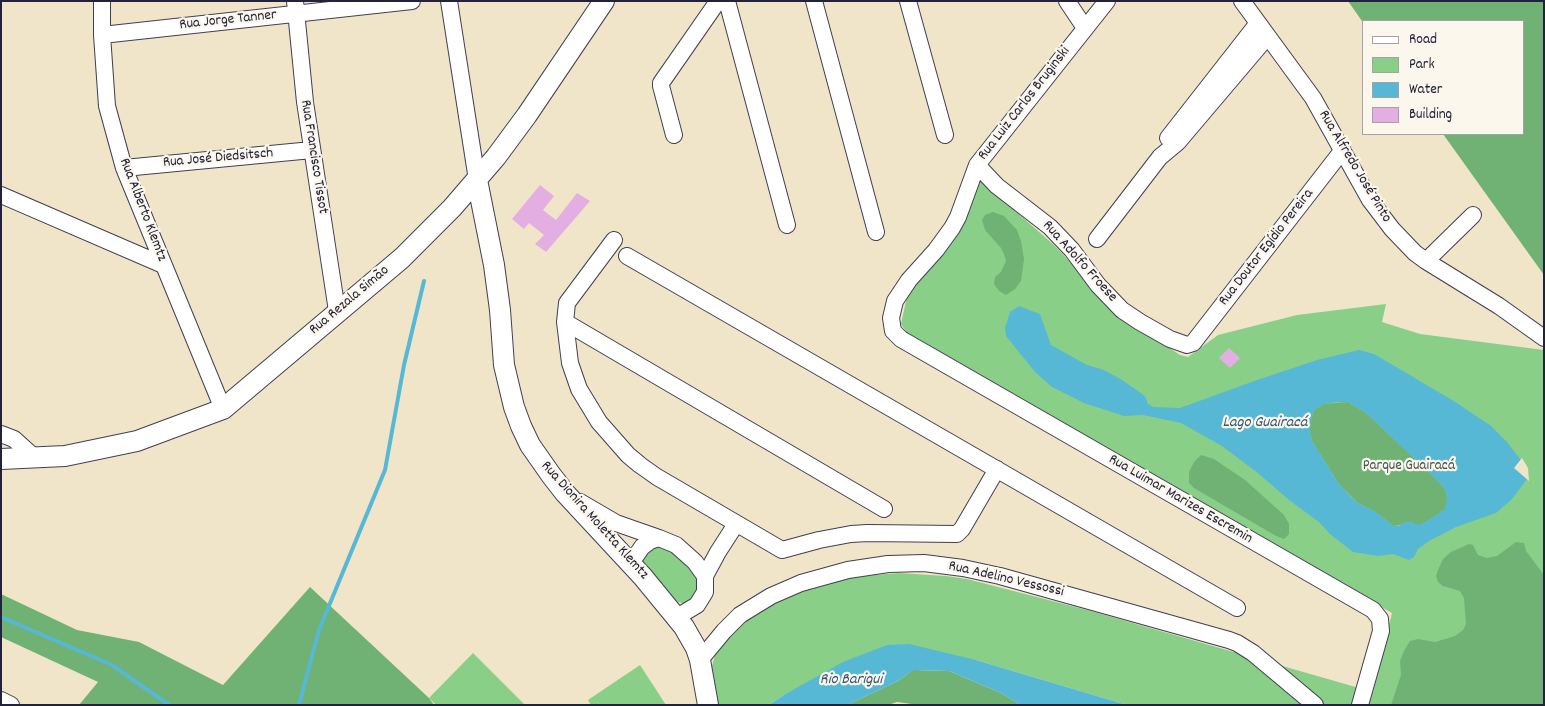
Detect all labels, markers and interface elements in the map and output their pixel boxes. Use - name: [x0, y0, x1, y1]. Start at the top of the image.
- street label: Rua Jorge Tanner: [179, 7, 277, 35]
- legend: [1362, 20, 1525, 135]
- text: Road: [1409, 29, 1437, 51]
- street label: Rua Luiz Carlos Bruginski: [975, 44, 1075, 164]
- text: Park: [1409, 54, 1435, 76]
- text: Water: [1409, 79, 1442, 101]
- street label: Rua Francisco Tissot: [295, 99, 331, 215]
- text: Building: [1409, 104, 1452, 126]
- street label: Rua Alfredo José Pinto: [1313, 108, 1395, 226]
- street label: Rua José Diedsitsch: [162, 145, 274, 173]
- street label: Rua Alberto Klemtz: [114, 156, 170, 264]
- street label: Rua Doutor Egídio Pereira: [1216, 186, 1318, 310]
- street label: Rua Adolfo Froese: [1038, 218, 1120, 306]
- street label: Rua Rezala Simão: [306, 262, 394, 340]
- water label: Lago Guairacá: [1222, 414, 1308, 434]
- street label: Rua Luimar Marizes Escremin: [1105, 451, 1255, 549]
- street label: Rua Dionira Moletta Klemtz: [536, 458, 652, 584]
- park label: Parque Guairacá: [1363, 458, 1455, 476]
- street label: Rua Adelino Vessossi: [947, 558, 1065, 602]
- water label: Rio Barigui: [820, 671, 882, 691]

